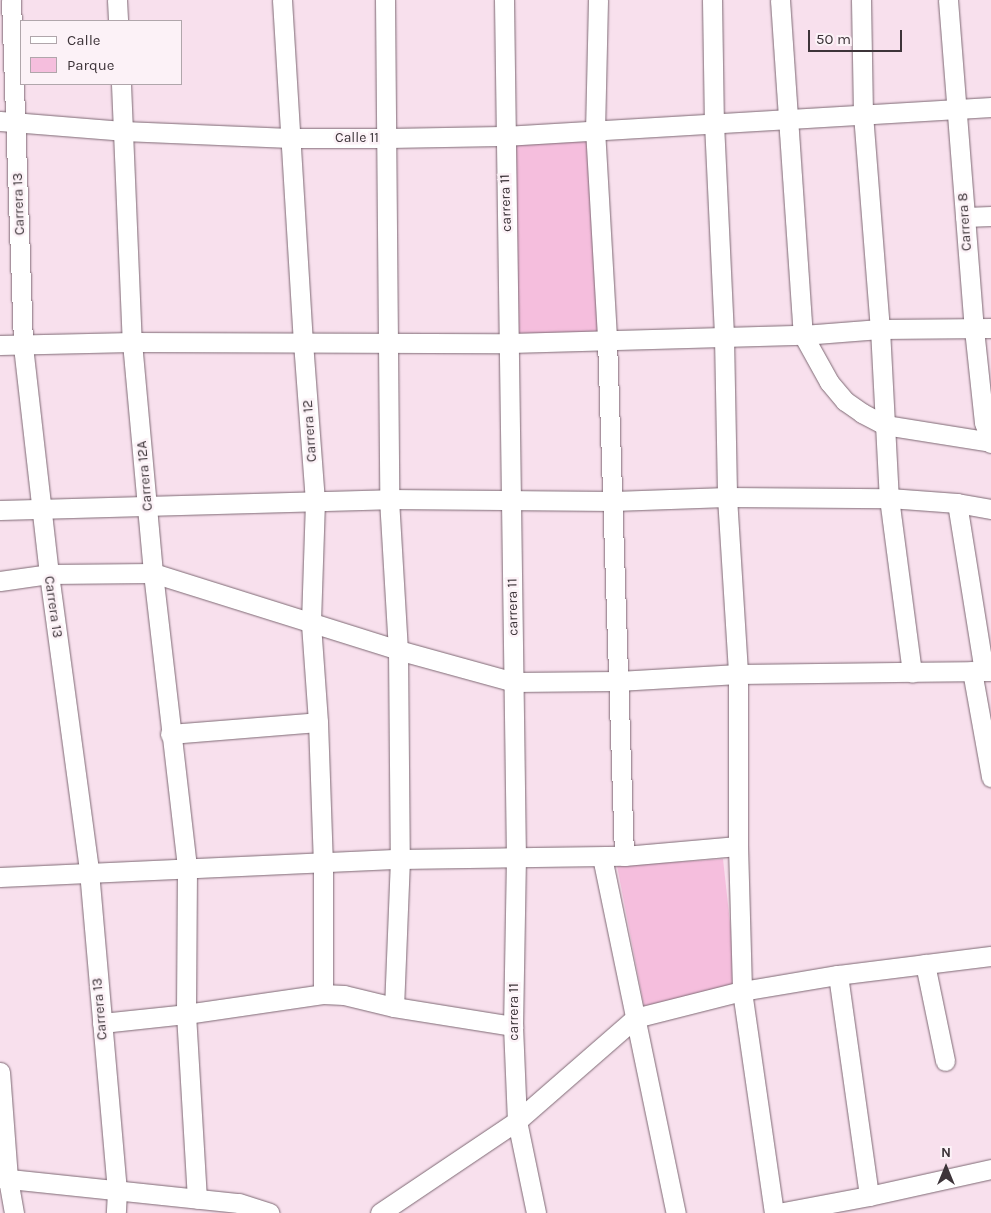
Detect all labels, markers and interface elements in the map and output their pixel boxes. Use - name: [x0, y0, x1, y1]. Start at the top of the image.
- legend: [20, 20, 182, 85]
- scale bar: [811, 20, 905, 52]
- text: 50 m: [816, 30, 851, 48]
- text: Calle: [67, 31, 101, 49]
- text: Parque: [67, 56, 115, 74]
- street label: Calle 11: [335, 130, 379, 146]
- street label: Carrera 13: [10, 172, 28, 236]
- street label: carrera 11: [497, 174, 515, 232]
- street label: Carrera 8: [955, 192, 975, 252]
- street label: Carrera 12: [299, 399, 321, 463]
- street label: Carrera 12A: [134, 440, 156, 512]
- street label: Carrera 13: [40, 575, 66, 639]
- street label: carrera 11: [504, 578, 522, 636]
- street label: Carrera 13: [89, 977, 111, 1041]
- street label: carrera 11: [506, 983, 522, 1041]
- north arrow: [921, 1143, 971, 1193]
- text: N: [941, 1144, 951, 1161]

